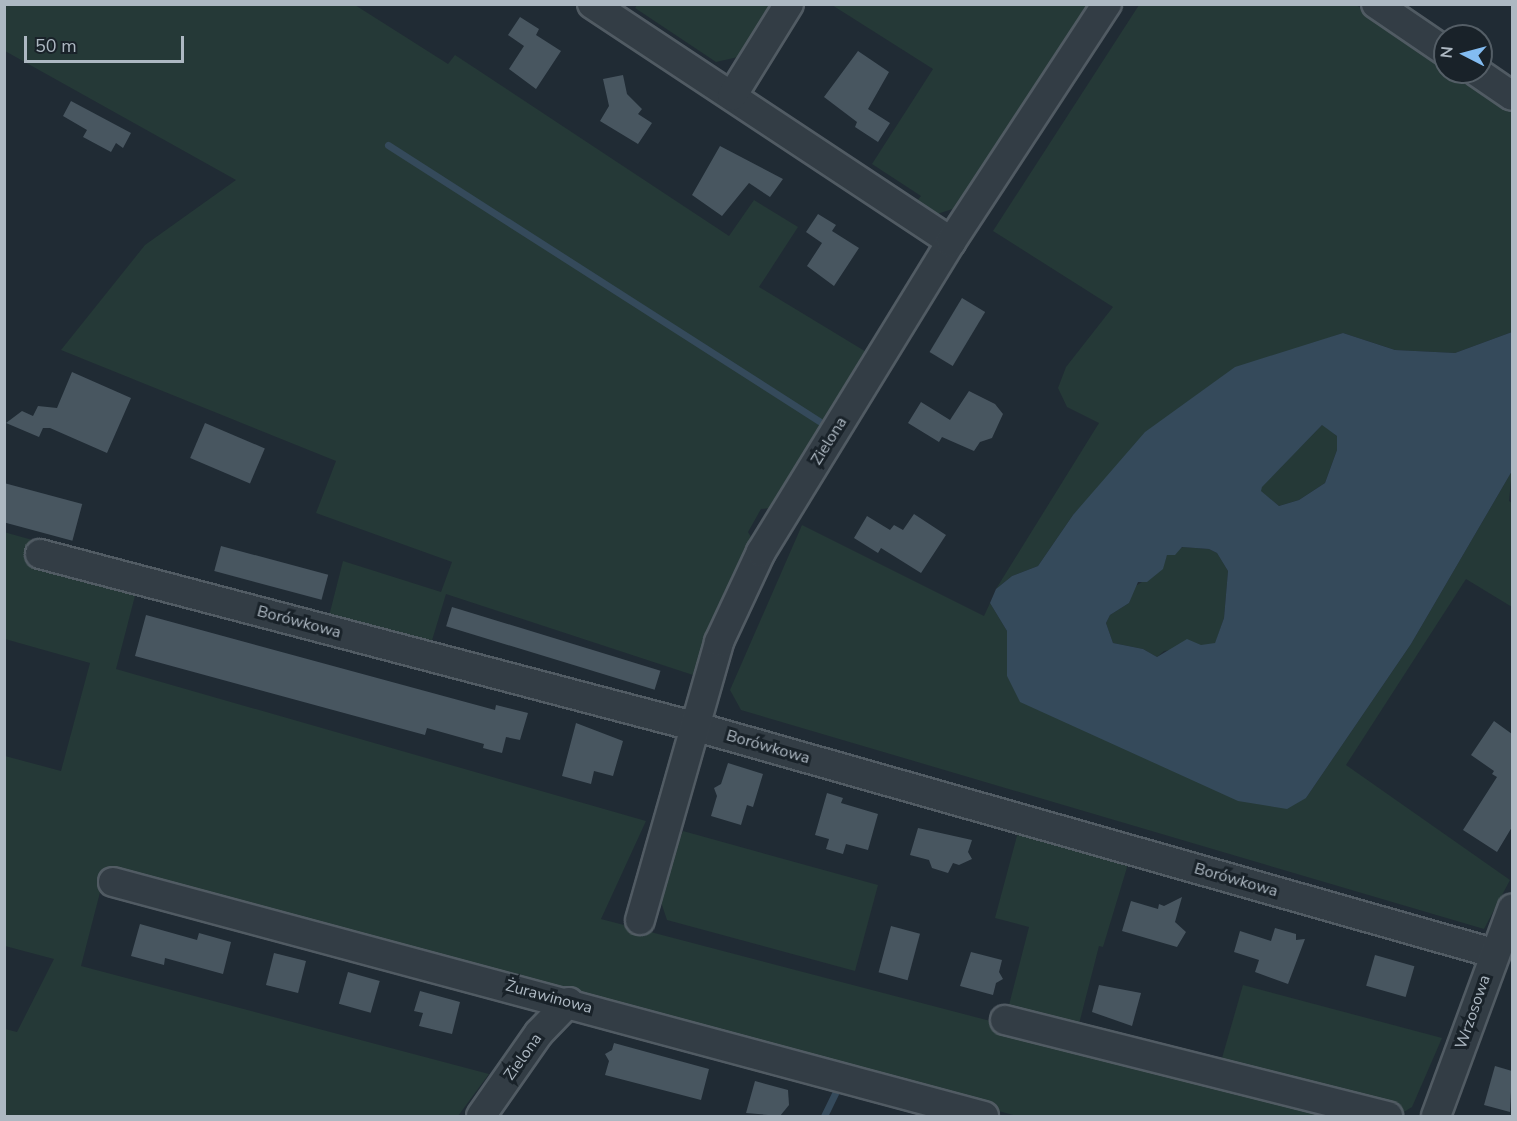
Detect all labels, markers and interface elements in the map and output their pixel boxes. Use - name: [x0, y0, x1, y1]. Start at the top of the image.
- scale bar: [27, 24, 188, 62]
- north arrow: [1433, 24, 1493, 84]
- text: 50 m: [35, 34, 77, 58]
- text: N: [1436, 45, 1459, 59]
- street label: Zielona: [807, 414, 851, 468]
- street label: Borówkowa: [255, 602, 343, 642]
- street label: Borówkowa: [724, 726, 812, 768]
- street label: Borówkowa: [1192, 859, 1280, 901]
- street label: Wrzosowa: [1451, 973, 1495, 1051]
- street label: Żurawinowa: [503, 976, 595, 1018]
- street label: Zielona: [500, 1030, 546, 1084]

